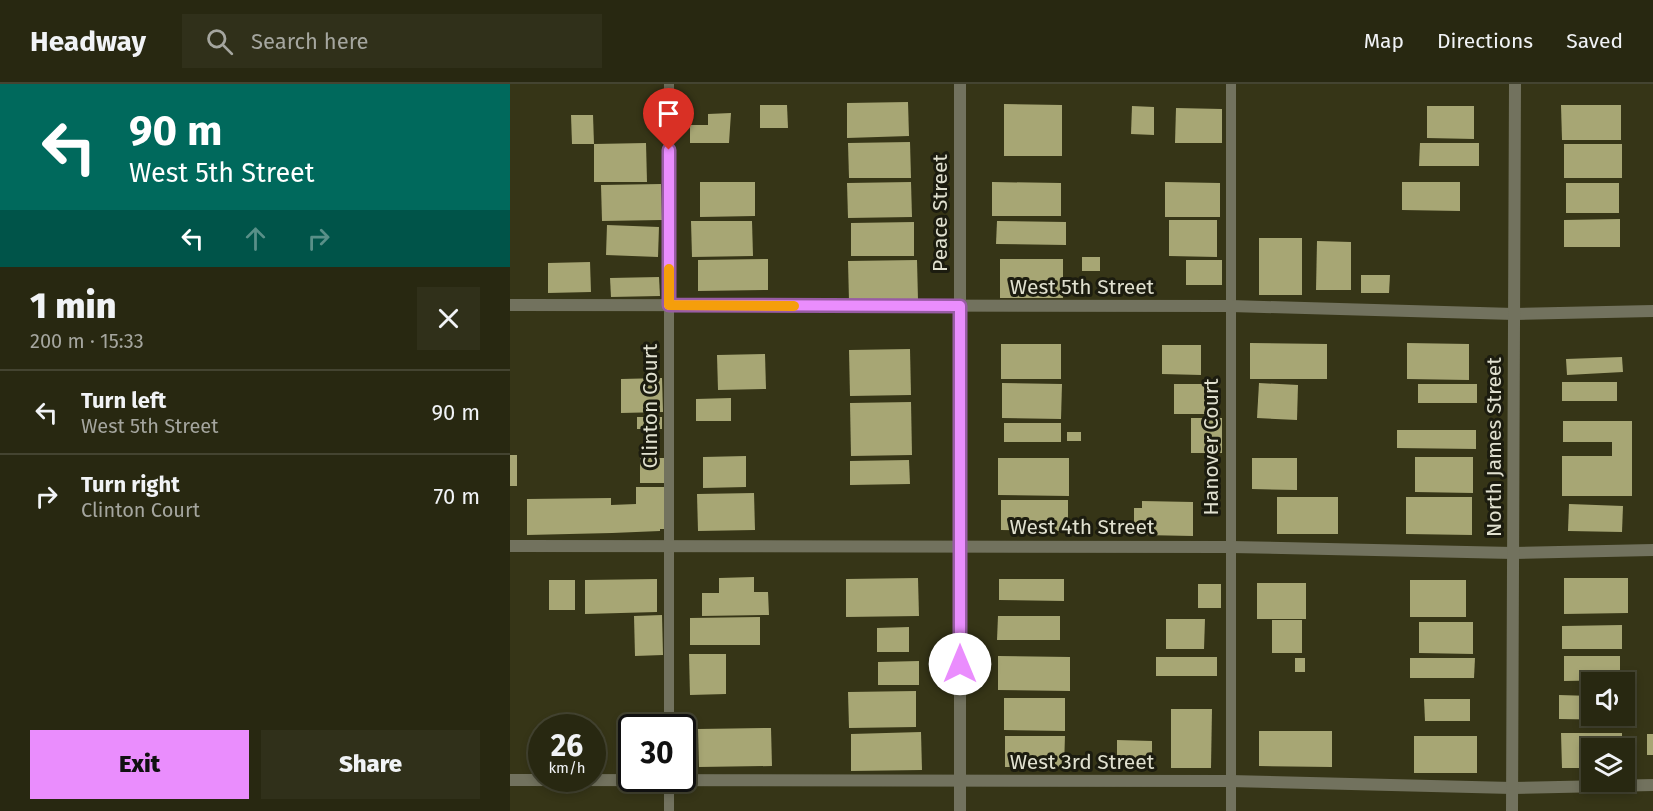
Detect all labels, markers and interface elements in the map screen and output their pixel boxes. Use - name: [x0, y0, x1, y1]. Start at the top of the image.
- search box: [182, 14, 602, 68]
- text: Headway: [30, 25, 146, 58]
- icon: search: [203, 25, 236, 58]
- text: Search here: [251, 28, 369, 55]
- text: Map: [1364, 28, 1404, 54]
- text: Directions: [1437, 28, 1533, 54]
- text: Saved: [1566, 28, 1623, 54]
- pin: [643, 88, 694, 150]
- icon: arrive: [652, 97, 685, 130]
- text: 90 m: [129, 106, 223, 156]
- icon: left: [30, 108, 108, 186]
- street label: Peace Street: [927, 154, 953, 272]
- text: West 5th Street: [129, 157, 315, 189]
- icon: left: [176, 222, 209, 255]
- icon: ahead: [239, 222, 272, 255]
- icon: right: [302, 222, 335, 255]
- street label: West 5th Street: [1010, 274, 1155, 300]
- text: 1 min: [30, 284, 116, 328]
- button: close: [417, 287, 480, 350]
- text: 200 m · 15:33: [30, 329, 144, 353]
- street label: Clinton Court: [637, 343, 663, 468]
- street label: North James Street: [1481, 357, 1507, 537]
- street label: Hanover Court: [1198, 378, 1224, 516]
- text: Turn left: [81, 387, 166, 414]
- icon: left: [30, 396, 63, 429]
- text: 90 m: [431, 399, 480, 426]
- text: West 5th Street: [81, 414, 218, 438]
- text: Turn right: [81, 471, 180, 498]
- icon: right: [30, 480, 63, 513]
- text: 70 m: [434, 483, 480, 510]
- text: Clinton Court: [81, 498, 200, 522]
- street label: West 4th Street: [1009, 514, 1155, 540]
- position arrow: [928, 632, 992, 696]
- map controls: [1581, 672, 1635, 792]
- button: sound: [1581, 672, 1635, 726]
- speed limit sign: 30: [618, 714, 696, 792]
- text: 26: [551, 728, 583, 764]
- button: Exit: [30, 730, 249, 799]
- button: Share: [261, 730, 480, 799]
- button: layers: [1581, 738, 1635, 792]
- street label: West 3rd Street: [1010, 749, 1155, 775]
- text: km/h: [548, 759, 586, 777]

